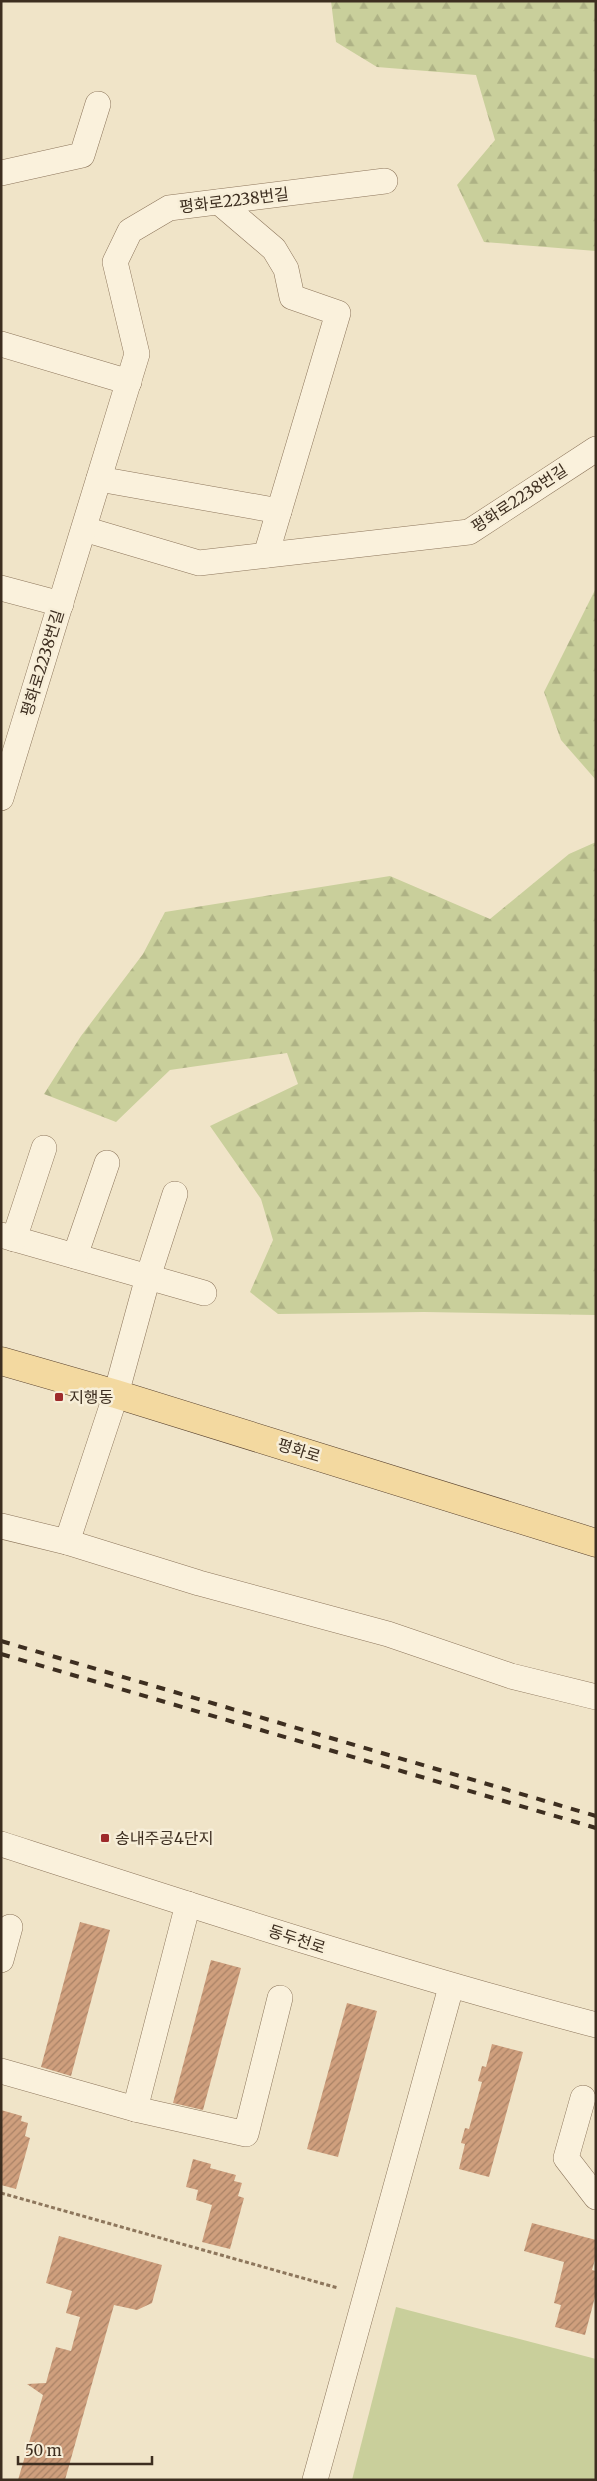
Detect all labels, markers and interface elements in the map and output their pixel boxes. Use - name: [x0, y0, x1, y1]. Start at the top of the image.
- street label: 평화로2238번길: [178, 183, 290, 217]
- street label: 평화로2238번길: [467, 460, 571, 536]
- street label: 평화로2238번길: [16, 607, 68, 719]
- place label: 지행동: [69, 1387, 113, 1407]
- marker: 지행동: [53, 1391, 65, 1403]
- street label: 평화로: [275, 1434, 323, 1466]
- place label: 송내주공4단지: [115, 1828, 213, 1848]
- marker: 송내주공4단지: [99, 1832, 111, 1844]
- street label: 동두천로: [266, 1920, 328, 1958]
- scale bar: [18, 2434, 151, 2466]
- text: 50 m: [25, 2441, 62, 2460]

